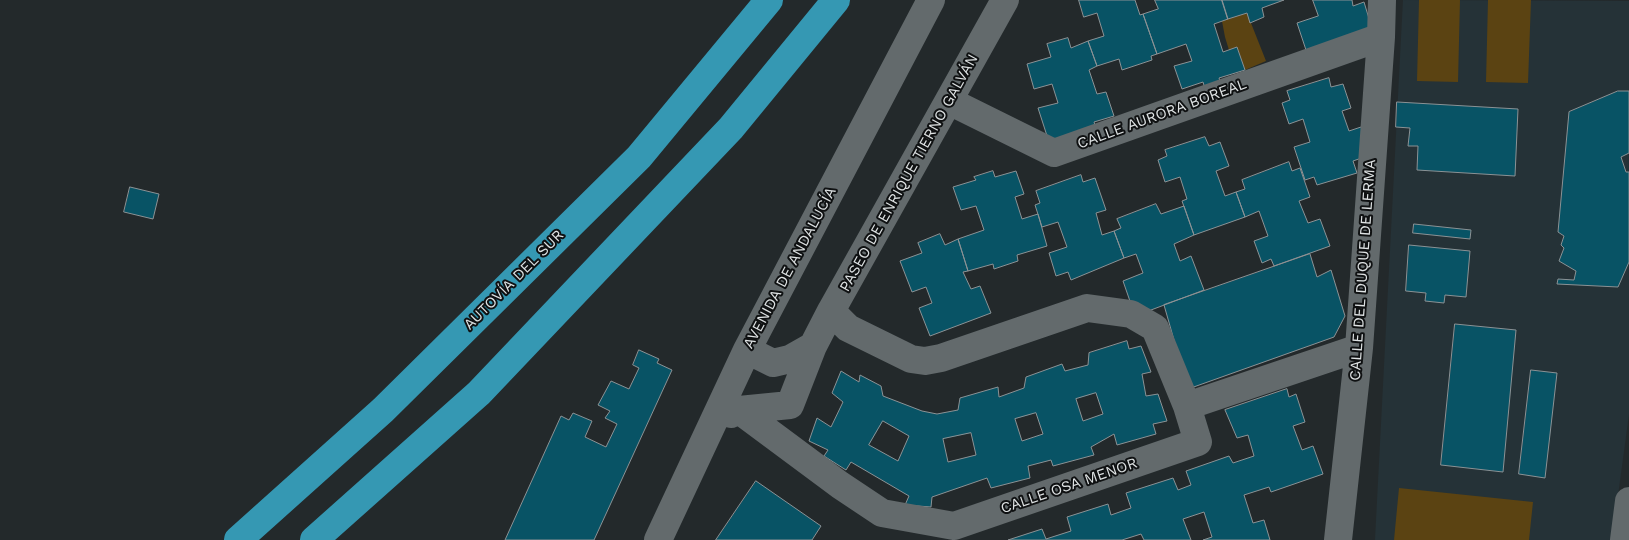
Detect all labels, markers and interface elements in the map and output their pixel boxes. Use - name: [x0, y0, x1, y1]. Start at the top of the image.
- street label: PASEO DE ENRIQUE TIERNO GALVÁN: [836, 51, 982, 295]
- street label: CALLE AURORA BOREAL: [1075, 75, 1249, 153]
- street label: CALLE DEL DUQUE DE LERMA: [1346, 159, 1380, 381]
- street label: AVENIDA DE ANDALUCÍA: [740, 184, 840, 352]
- street label: AUTOVÍA DEL SUR: [460, 226, 568, 334]
- street label: CALLE OSA MENOR: [998, 454, 1140, 518]

